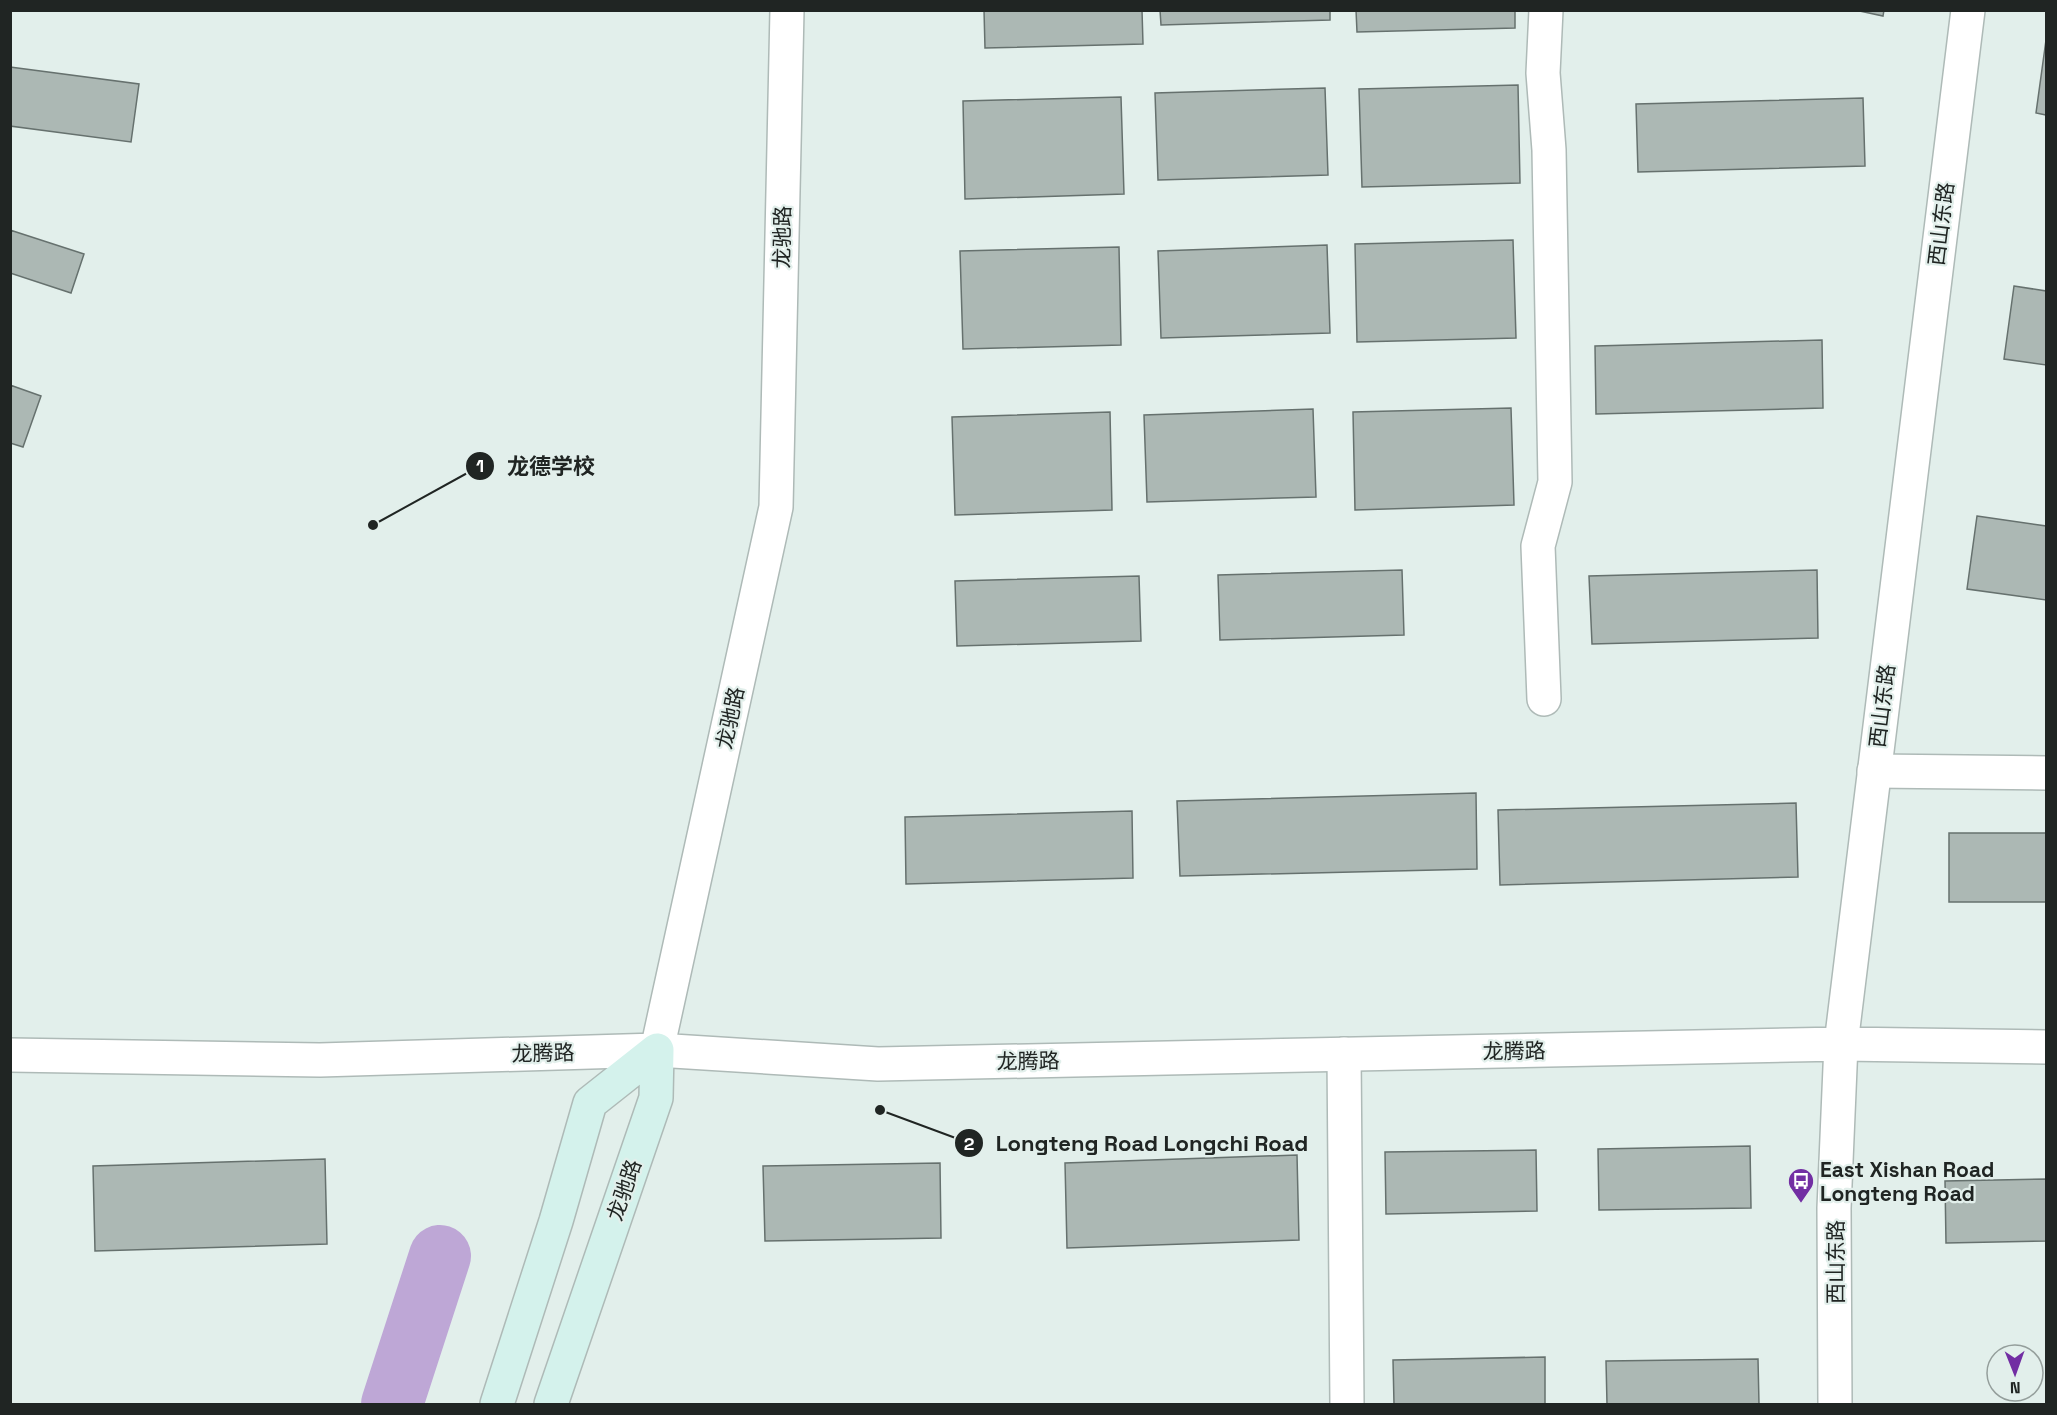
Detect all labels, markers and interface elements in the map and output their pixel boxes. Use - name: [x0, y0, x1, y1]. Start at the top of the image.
- street label: 西山东路: [1922, 181, 1960, 267]
- street label: 龙驰路: [768, 205, 796, 269]
- callout: 龙德学校: [465, 446, 607, 486]
- text: 龙德学校: [507, 452, 595, 480]
- text: 1: [476, 454, 484, 477]
- street label: 西山东路: [1863, 663, 1901, 749]
- street label: 龙驰路: [710, 684, 750, 752]
- street label: 龙腾路: [1482, 1037, 1546, 1065]
- street label: 龙腾路: [511, 1038, 575, 1068]
- street label: 龙腾路: [996, 1047, 1060, 1075]
- callout: Longteng Road Longchi Road: [954, 1123, 1320, 1163]
- text: Longteng Road Longchi Road: [996, 1129, 1308, 1157]
- text: 2: [964, 1132, 975, 1155]
- street label: 龙驰路: [601, 1156, 647, 1224]
- place label: East Xishan Road Longteng Road: [1820, 1156, 1994, 1207]
- bus stop icon: East Xishan Road Longteng Road: [1786, 1166, 1816, 1204]
- street label: 西山东路: [1822, 1220, 1849, 1304]
- north arrow: [1985, 1343, 2045, 1403]
- text: N: [2010, 1377, 2021, 1398]

